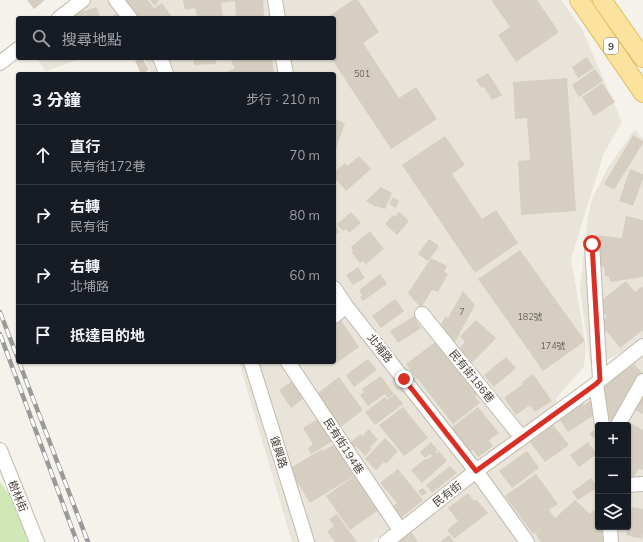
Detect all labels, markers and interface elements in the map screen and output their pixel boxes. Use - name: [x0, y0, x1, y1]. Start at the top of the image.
- search box: [16, 16, 336, 60]
- icon: search: [30, 27, 52, 49]
- text: 搜尋地點: [62, 30, 122, 49]
- road number: 9: [604, 38, 618, 54]
- house number: 501: [354, 68, 370, 79]
- text: 3 分鐘: [32, 89, 81, 110]
- text: 步行 · 210 m: [246, 91, 320, 107]
- text: 直行: [70, 137, 100, 156]
- icon: ahead: [32, 144, 54, 166]
- text: 70 m: [290, 147, 320, 163]
- text: 民有街172巷: [70, 158, 145, 174]
- text: 右轉: [70, 197, 100, 216]
- icon: right: [32, 204, 54, 226]
- text: 80 m: [290, 207, 320, 223]
- text: 民有街: [70, 218, 109, 234]
- route start: [583, 235, 601, 253]
- text: 右轉: [70, 257, 100, 276]
- icon: right: [32, 264, 54, 286]
- text: 60 m: [290, 267, 320, 283]
- text: 北埔路: [70, 278, 109, 294]
- house number: 7: [459, 306, 465, 317]
- house number: 182號: [517, 311, 543, 322]
- icon: arrive: [32, 324, 54, 346]
- text: 抵達目的地: [70, 326, 145, 345]
- street label: 北埔路: [364, 331, 396, 365]
- house number: 174號: [540, 340, 566, 351]
- street label: 民有街186巷: [446, 347, 498, 405]
- route end: [395, 370, 413, 388]
- street label: 民有街194巷: [321, 415, 367, 477]
- map controls: [595, 422, 631, 530]
- button: +: [595, 422, 631, 458]
- street label: 復興路: [267, 434, 291, 470]
- button: −: [595, 458, 631, 494]
- street label: 樹林街: [5, 478, 31, 514]
- street label: 民有街: [430, 478, 464, 510]
- button: layers: [595, 494, 631, 530]

